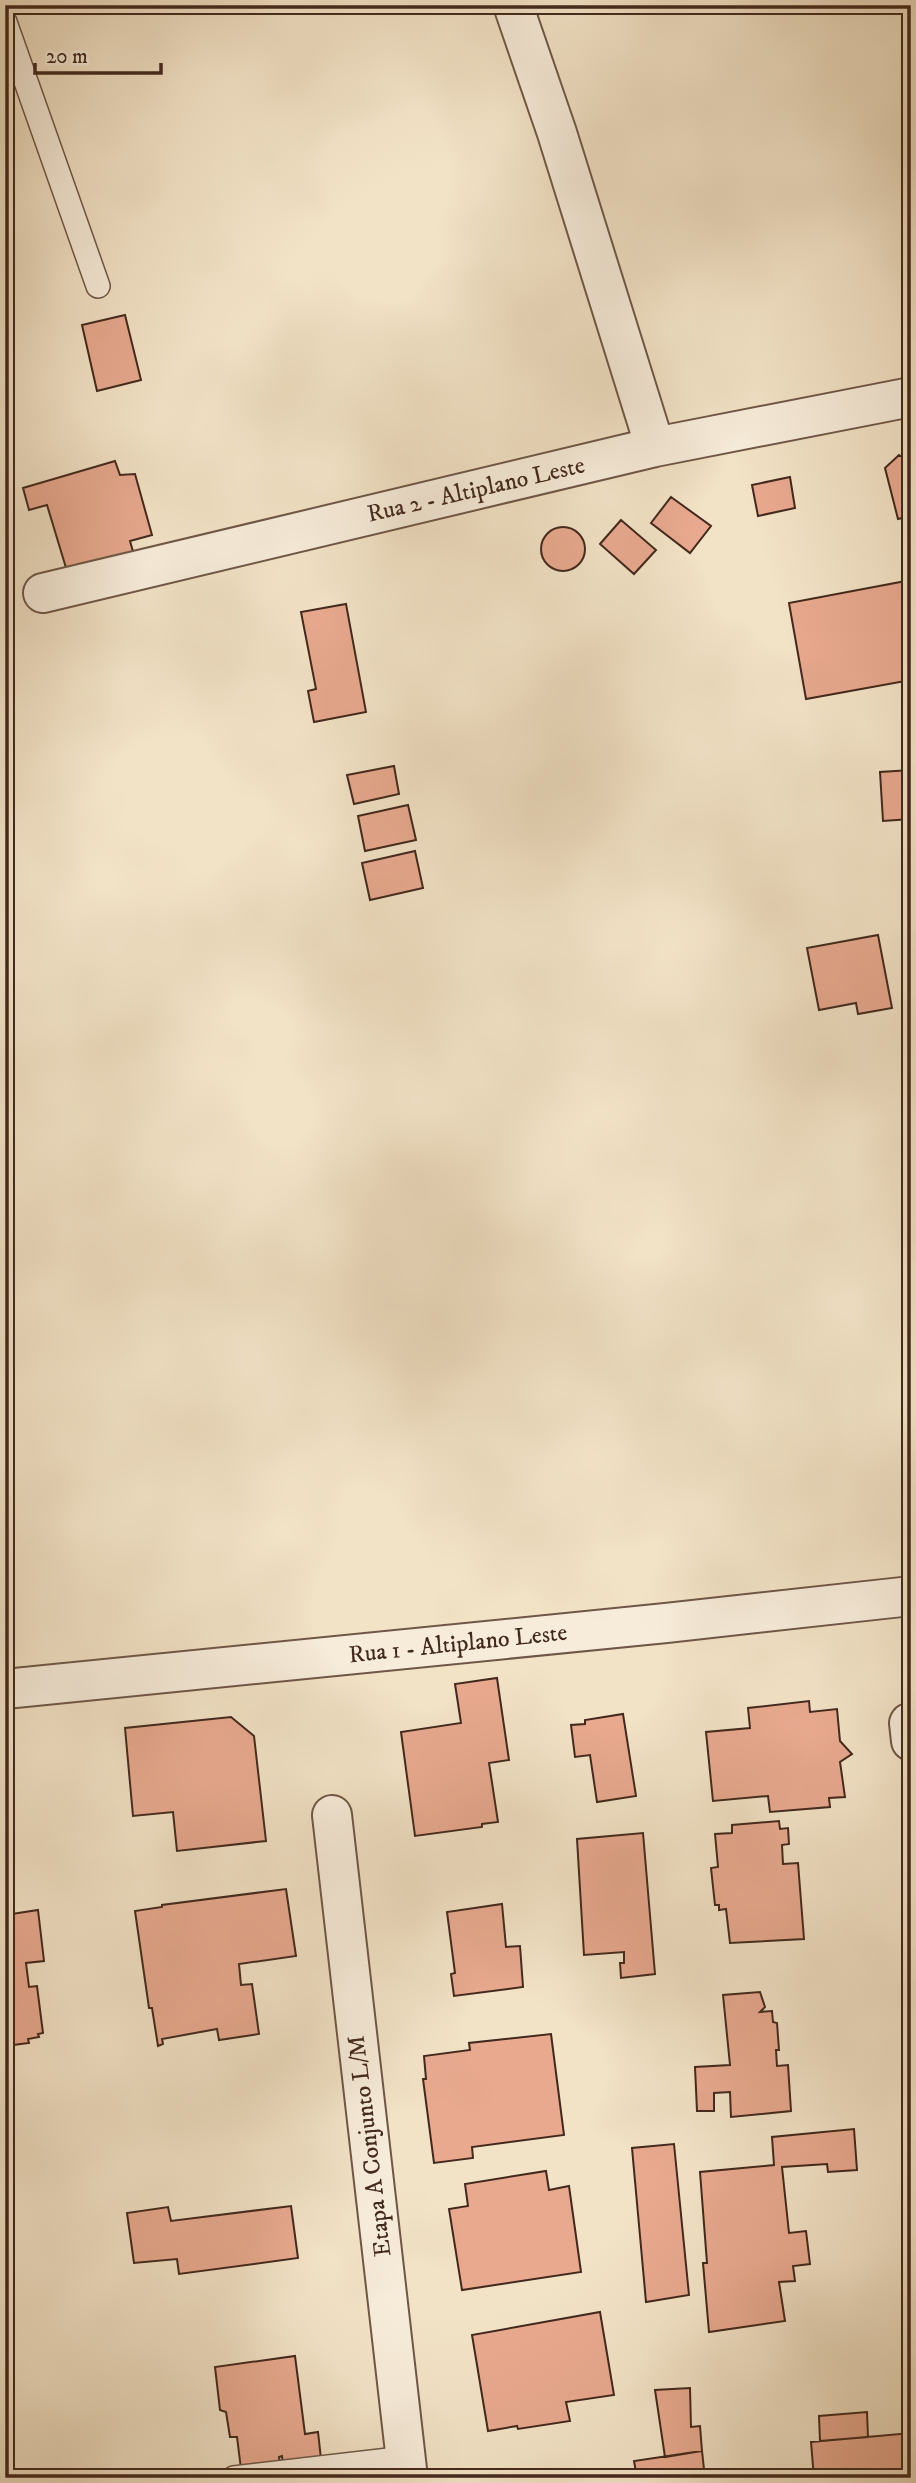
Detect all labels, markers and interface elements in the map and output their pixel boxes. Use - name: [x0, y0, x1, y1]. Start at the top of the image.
- scale bar: [35, 32, 161, 76]
- text: 20 m: [46, 44, 88, 70]
- street label: Rua 2 - Altiplano Leste: [364, 450, 588, 530]
- street label: Rua 1 - Altiplano Leste: [347, 1618, 569, 1670]
- street label: Etapa A Conjunto L/M: [342, 2034, 398, 2258]

